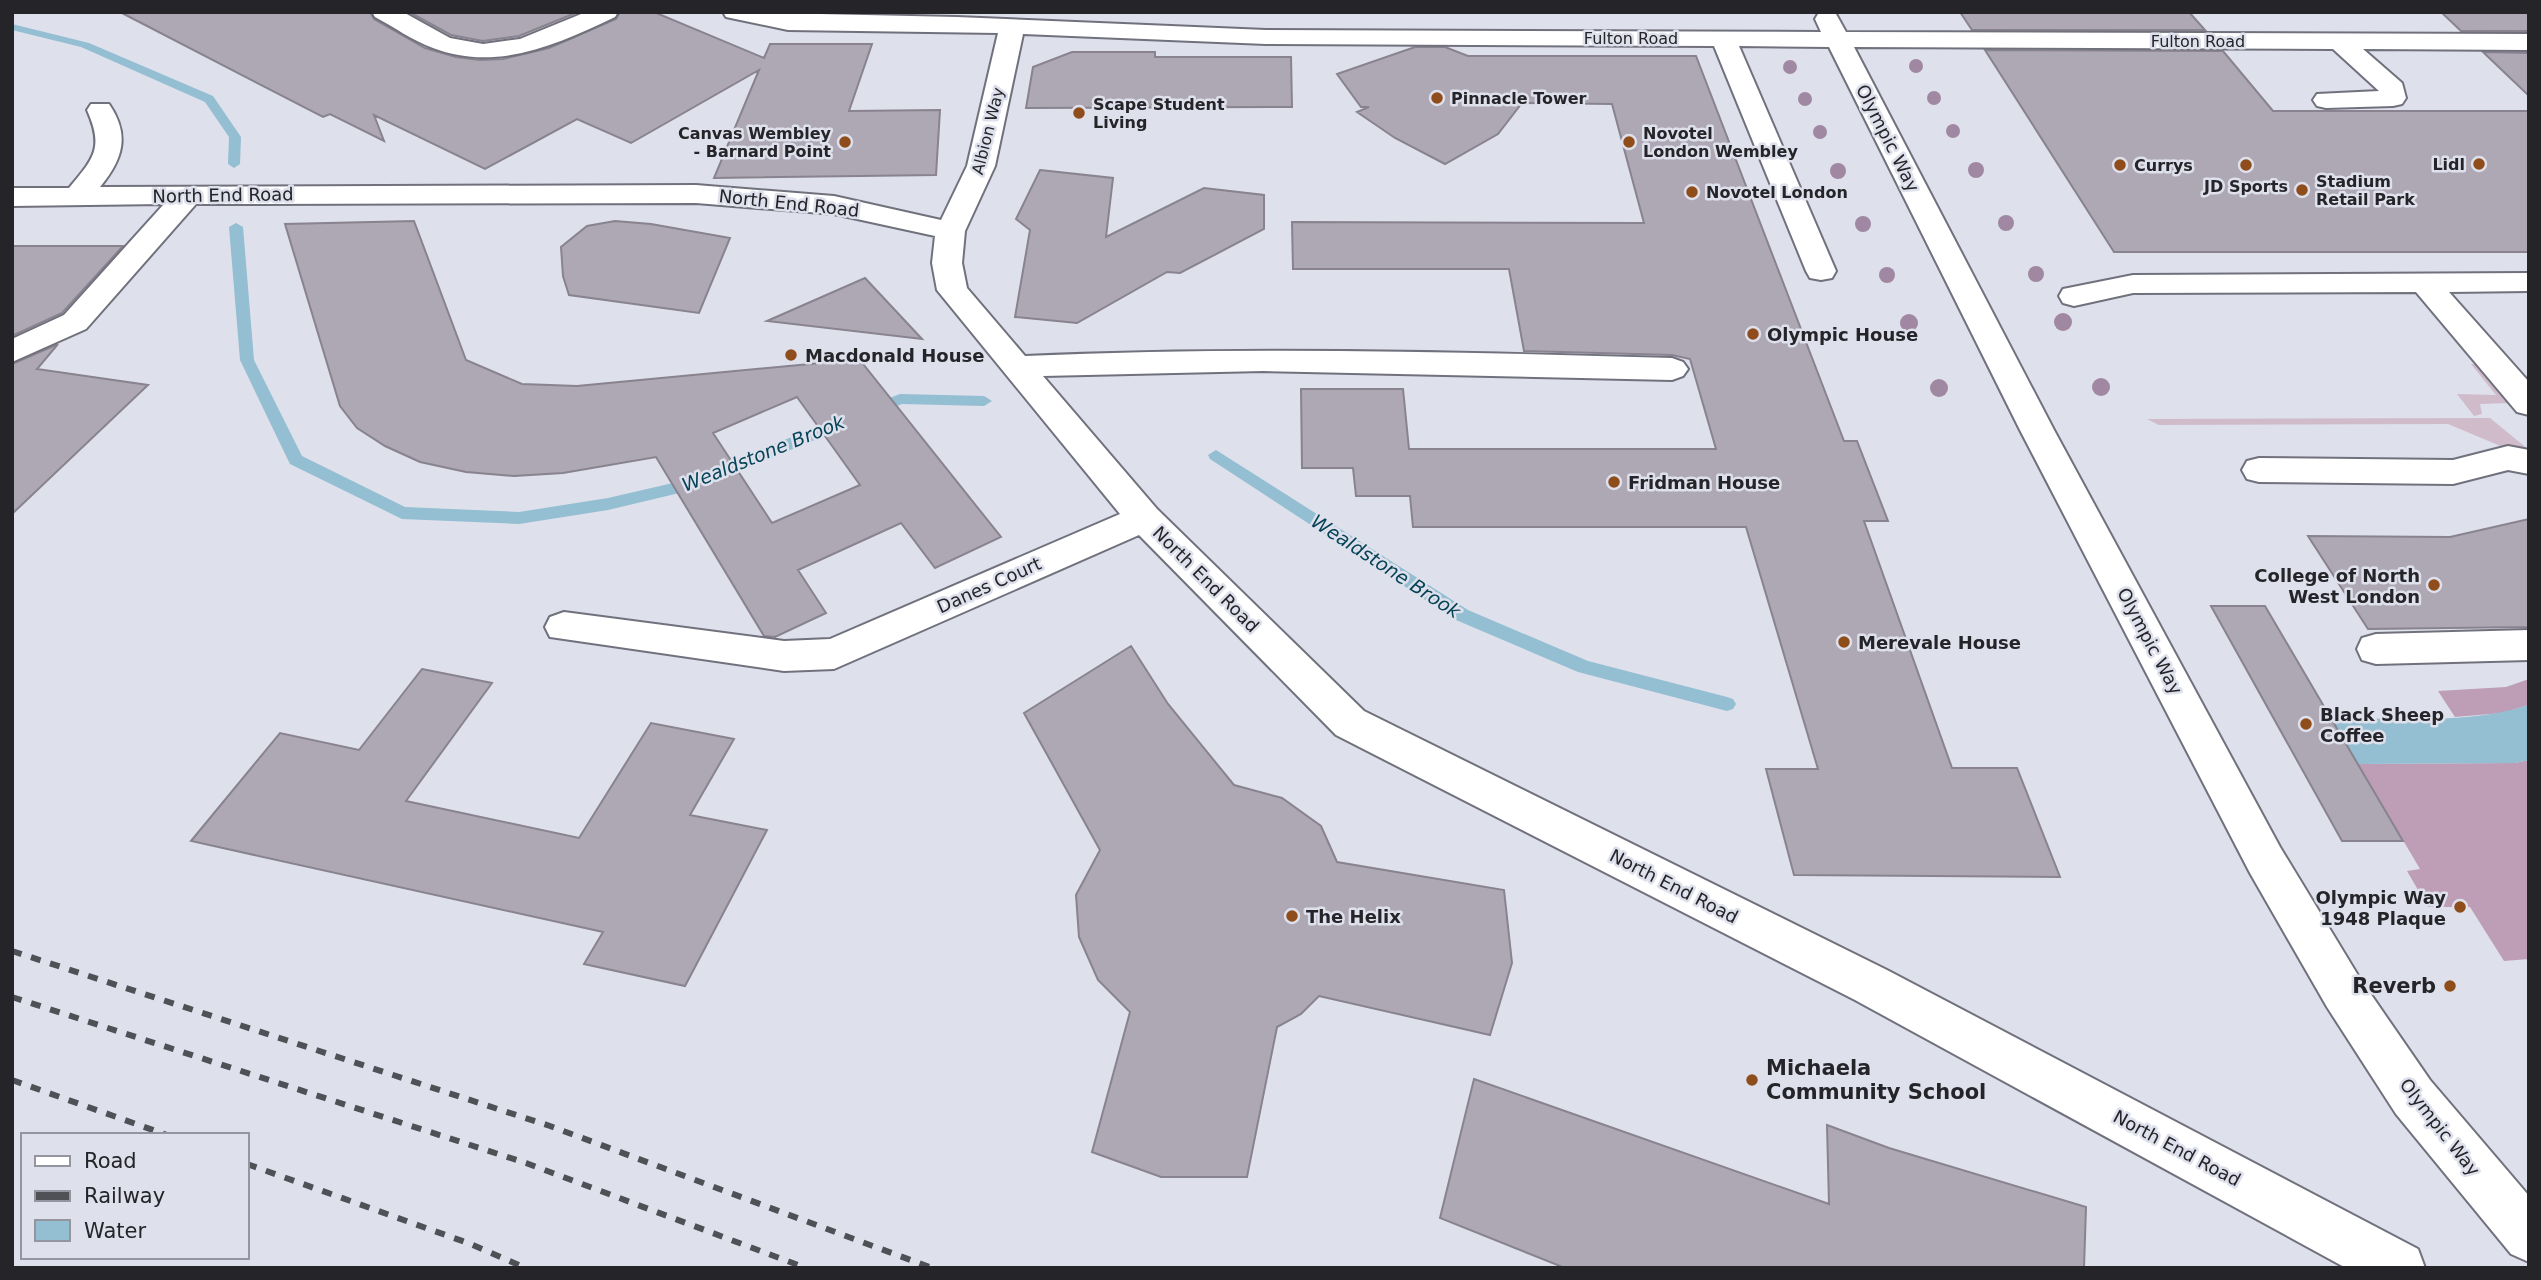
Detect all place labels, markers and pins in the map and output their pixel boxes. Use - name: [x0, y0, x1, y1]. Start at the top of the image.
- place label: Pinnacle Tower: [1451, 89, 1587, 108]
- marker: Pinnacle Tower: [1429, 90, 1445, 106]
- place label: Scape Student Living: [1093, 95, 1225, 132]
- marker: Scape Student Living: [1071, 105, 1087, 121]
- place label: Canvas Wembley - Barnard Point: [678, 124, 832, 161]
- place label: Novotel London Wembley: [1643, 124, 1798, 161]
- marker: Canvas Wembley - Barnard Point: [837, 134, 853, 150]
- marker: Novotel London Wembley: [1621, 134, 1637, 150]
- place label: Lidl: [2432, 155, 2465, 174]
- place label: Currys: [2134, 156, 2193, 175]
- marker: Lidl: [2471, 156, 2487, 172]
- marker: Currys: [2112, 157, 2128, 173]
- marker: JD Sports: [2238, 157, 2254, 173]
- place label: Stadium Retail Park: [2316, 172, 2415, 209]
- place label: JD Sports: [2203, 177, 2288, 196]
- marker: Stadium Retail Park: [2294, 182, 2310, 198]
- place label: Novotel London: [1706, 183, 1848, 202]
- marker: Novotel London: [1684, 184, 1700, 200]
- place label: Olympic House: [1767, 324, 1918, 345]
- marker: Olympic House: [1745, 326, 1761, 342]
- place label: Macdonald House: [805, 345, 984, 366]
- marker: Macdonald House: [783, 347, 799, 363]
- place label: Fridman House: [1628, 472, 1780, 493]
- marker: Fridman House: [1606, 474, 1622, 490]
- place label: College of North West London: [2254, 565, 2420, 607]
- marker: College of North West London: [2426, 577, 2442, 593]
- place label: Merevale House: [1858, 632, 2021, 653]
- marker: Merevale House: [1836, 634, 1852, 650]
- place label: Black Sheep Coffee: [2320, 704, 2444, 746]
- marker: Black Sheep Coffee: [2298, 716, 2314, 732]
- place label: Olympic Way 1948 Plaque: [2316, 887, 2446, 929]
- marker: Olympic Way 1948 Plaque: [2452, 899, 2468, 915]
- place label: The Helix: [1306, 906, 1401, 927]
- marker: The Helix: [1284, 908, 1300, 924]
- place label: Reverb: [2352, 974, 2436, 998]
- marker: Reverb: [2442, 978, 2458, 994]
- place label: Michaela Community School: [1766, 1056, 1986, 1104]
- marker: Michaela Community School: [1744, 1072, 1760, 1088]

